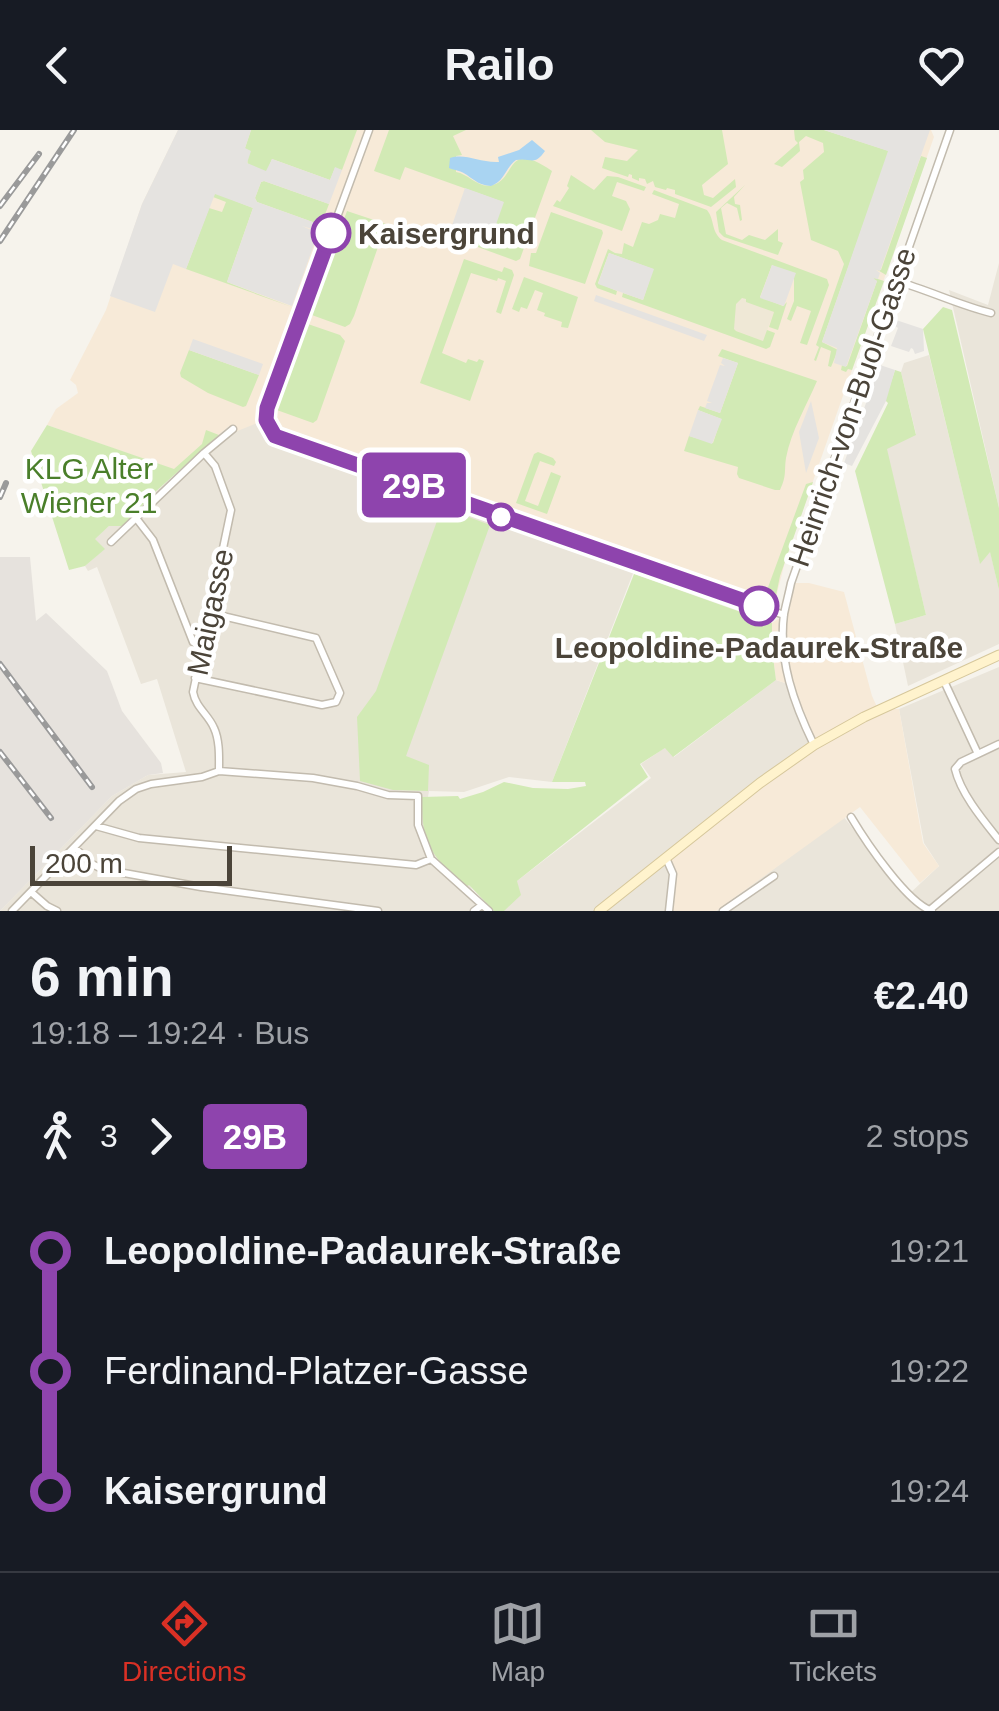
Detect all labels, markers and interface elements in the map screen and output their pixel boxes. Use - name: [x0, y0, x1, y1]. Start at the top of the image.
- icon: back: [30, 38, 85, 93]
- icon: heart: [914, 38, 969, 93]
- text: Railo: [444, 39, 555, 90]
- marker: Kaisergrund: [312, 214, 350, 252]
- place label: Kaisergrund: [358, 217, 535, 250]
- street label: Heinrich-von-Buol-Gasse: [782, 243, 922, 571]
- park label: KLG Alter Wiener 21: [21, 452, 157, 519]
- line badge: 29B: [356, 452, 472, 518]
- text: 29B: [382, 466, 446, 505]
- unlabelled marker: [488, 504, 514, 530]
- street label: Maigasse: [181, 546, 239, 678]
- marker: Leopoldine-Padaurek-Straße: [740, 587, 778, 625]
- place label: Leopoldine-Padaurek-Straße: [555, 631, 963, 664]
- scale bar: [30, 841, 232, 886]
- text: 200 m: [45, 848, 123, 879]
- text: 6 min: [30, 946, 174, 1008]
- text: €2.40: [874, 975, 969, 1017]
- text: 19:18 – 19:24 · Bus: [30, 1015, 309, 1051]
- icon: walk: [30, 1109, 85, 1164]
- icon: forward: [133, 1109, 188, 1164]
- text: 29B: [223, 1117, 287, 1156]
- text: 3: [100, 1118, 118, 1154]
- text: 2 stops: [866, 1118, 969, 1154]
- text: Leopoldine-Padaurek-Straße: [104, 1230, 621, 1272]
- text: 19:21: [889, 1233, 969, 1269]
- text: Ferdinand-Platzer-Gasse: [104, 1350, 529, 1392]
- text: 19:22: [889, 1353, 969, 1389]
- text: Kaisergrund: [104, 1470, 328, 1512]
- text: 19:24: [889, 1473, 969, 1509]
- tab: Directions: [122, 1596, 246, 1688]
- tab: Map: [490, 1596, 545, 1688]
- tab: Tickets: [789, 1596, 877, 1688]

